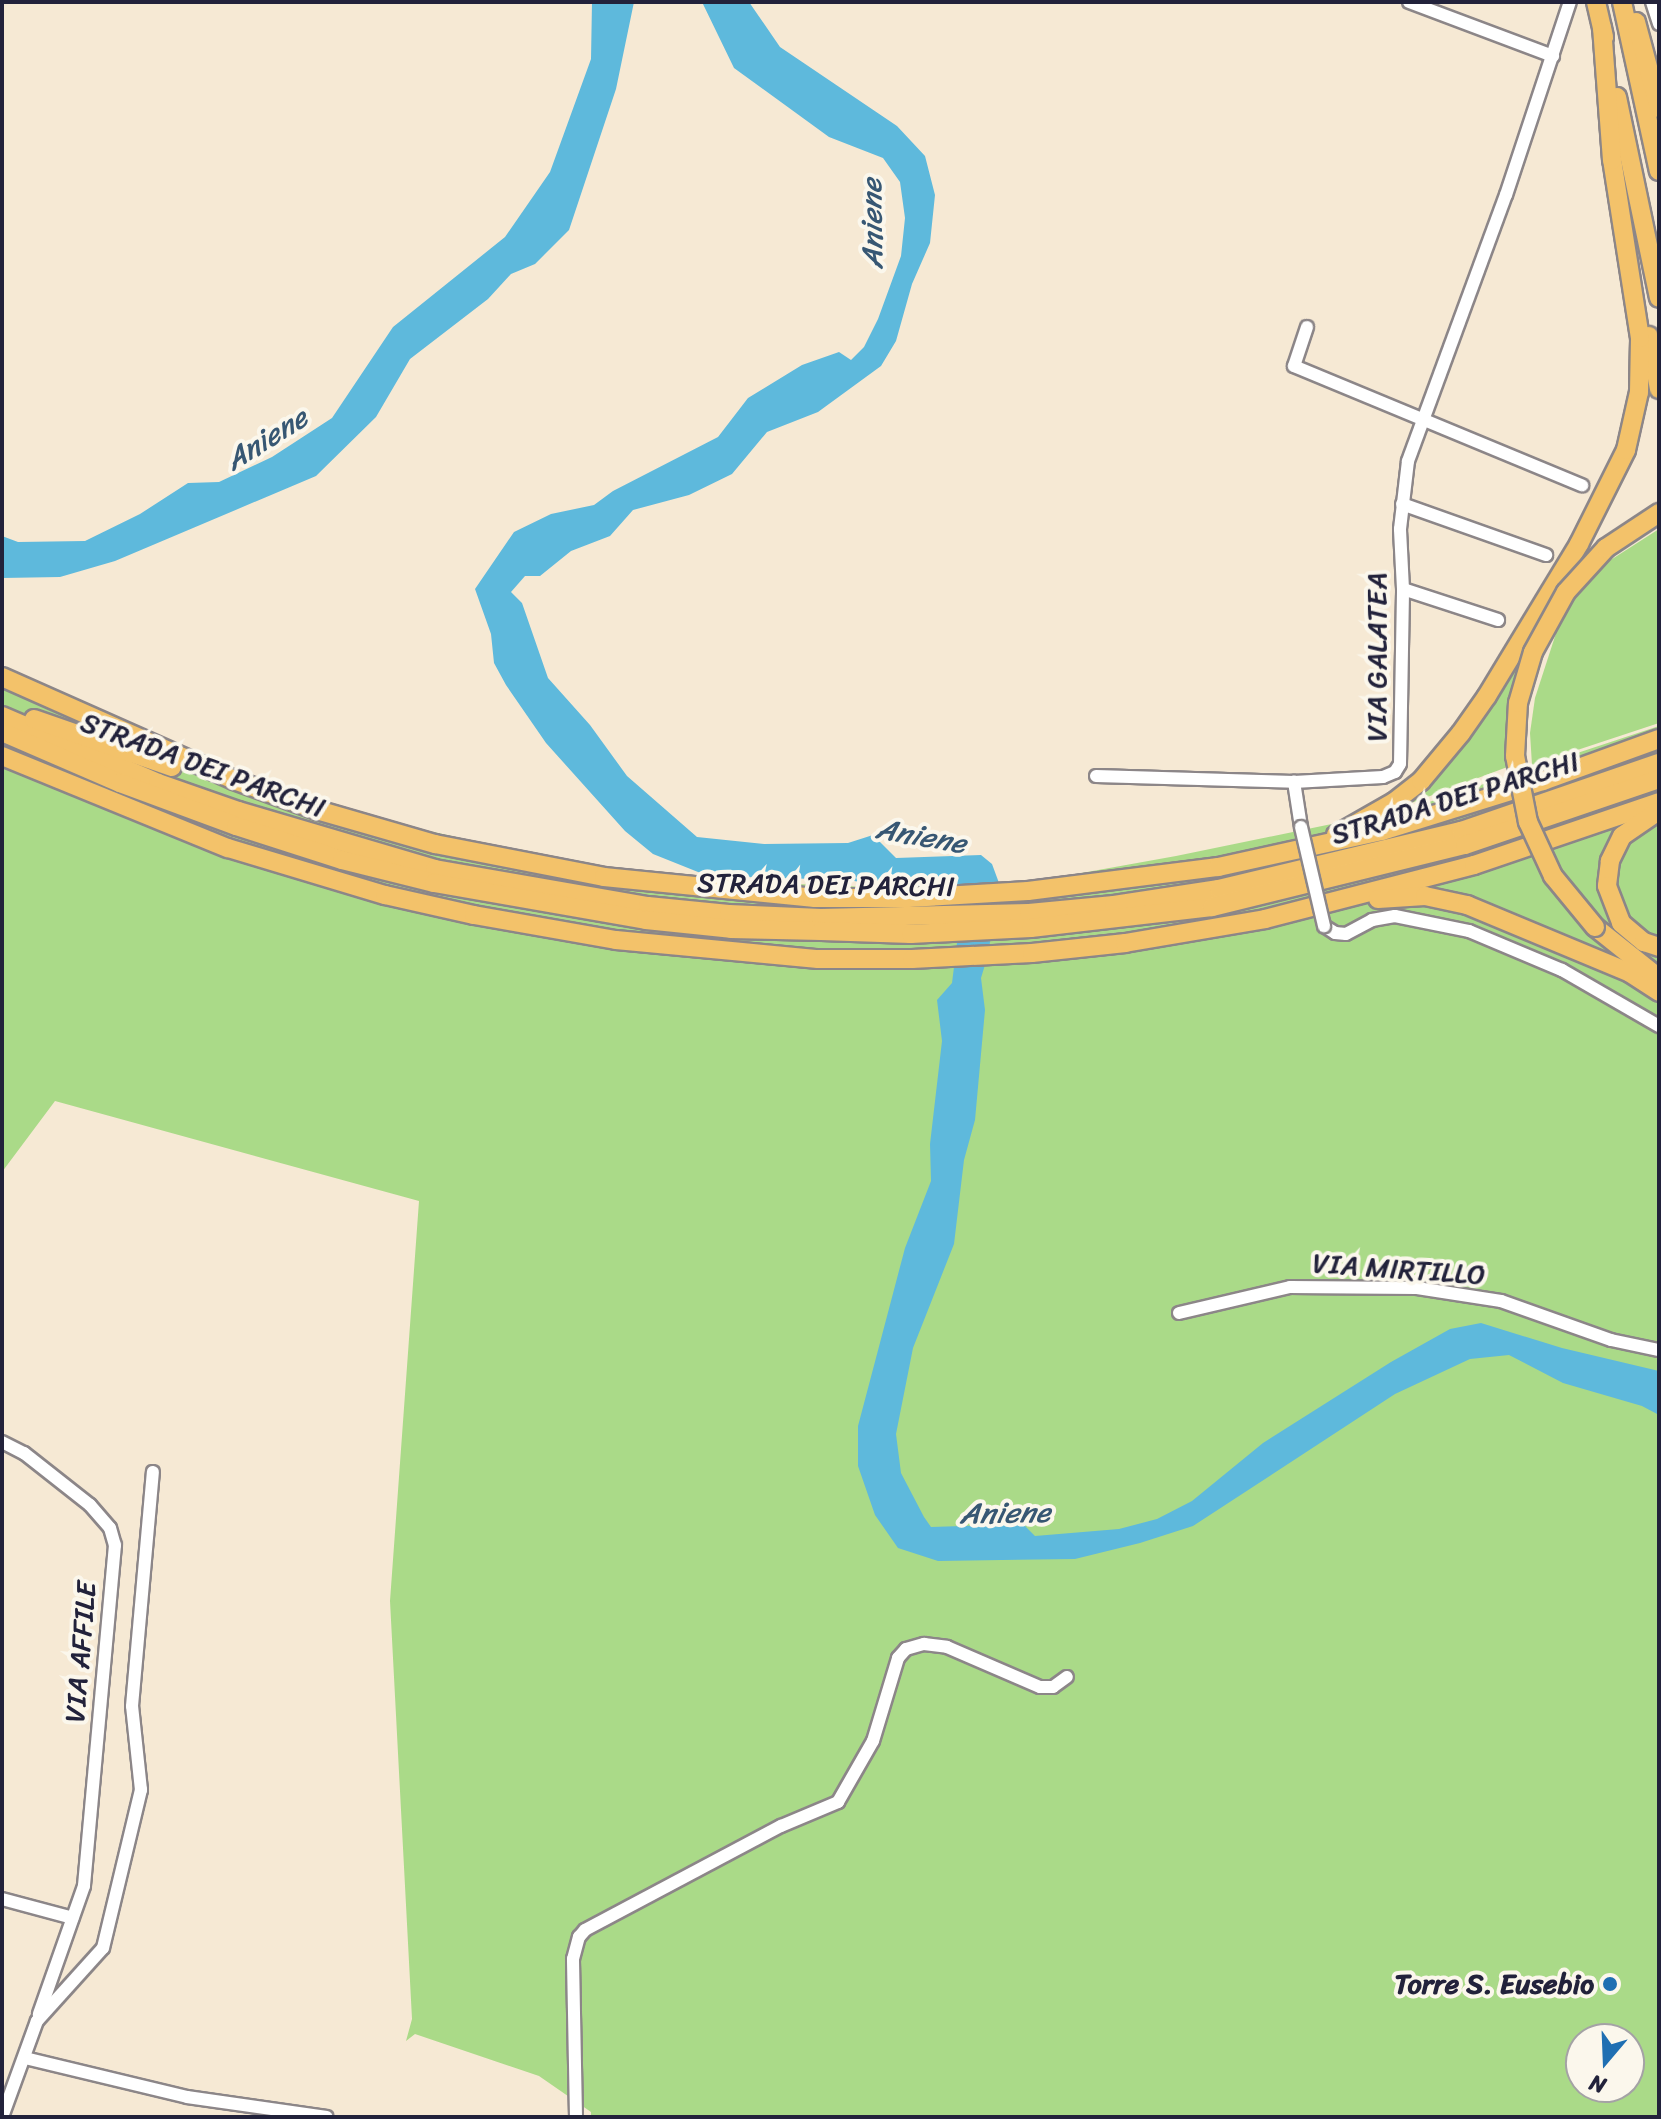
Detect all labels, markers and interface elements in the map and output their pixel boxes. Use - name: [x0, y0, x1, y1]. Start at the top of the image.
- water label: Aniene: [853, 179, 891, 269]
- water label: Aniene: [218, 400, 314, 478]
- street label: VIA GALATEA: [1360, 573, 1394, 741]
- street label: STRADA DEI PARCHI: [78, 706, 328, 824]
- street label: STRADA DEI PARCHI: [1329, 745, 1581, 851]
- water label: Aniene: [873, 810, 969, 862]
- street label: STRADA DEI PARCHI: [699, 866, 953, 904]
- street label: VIA MIRTILLO: [1313, 1246, 1485, 1292]
- water label: Aniene: [960, 1494, 1050, 1532]
- street label: VIA AFFILE: [58, 1581, 104, 1723]
- place label: Torre S. Eusebio: [1394, 1967, 1594, 2001]
- marker: Torre S. Eusebio: [1601, 1975, 1619, 1993]
- north arrow: [1565, 2023, 1645, 2103]
- text: N: [1584, 2063, 1611, 2105]

